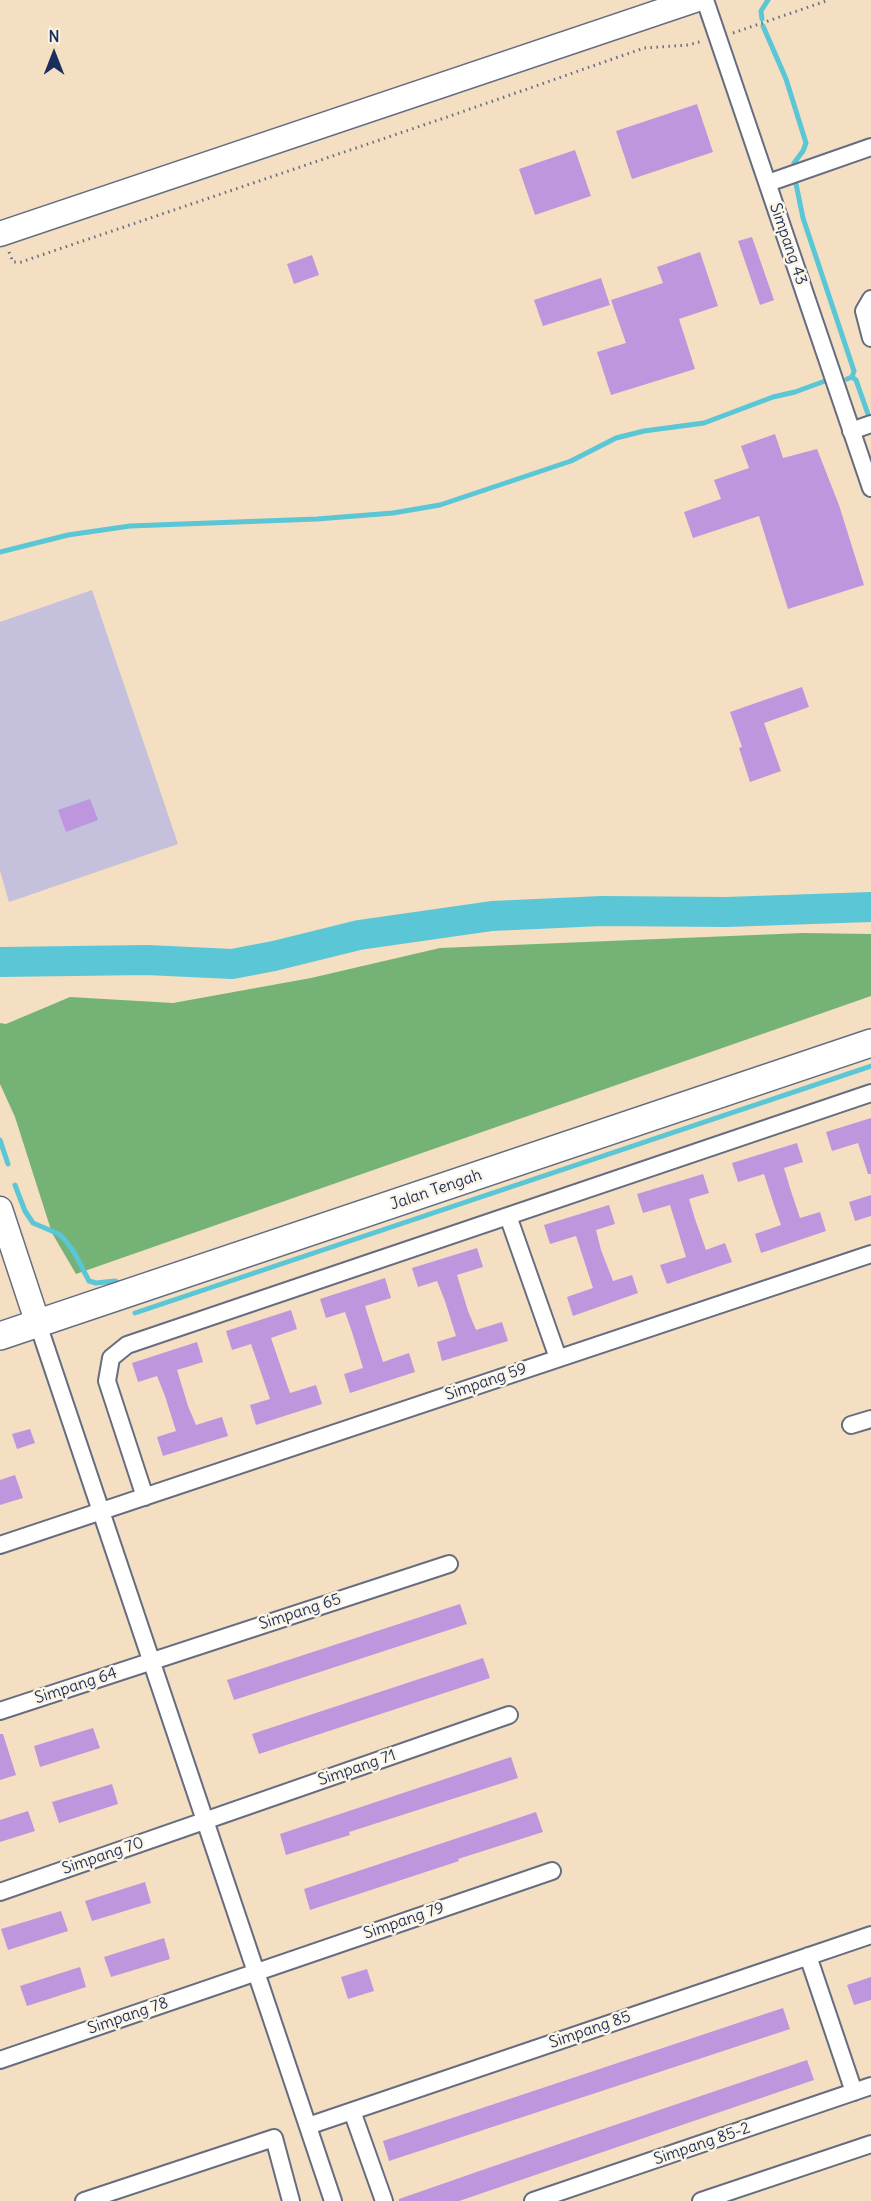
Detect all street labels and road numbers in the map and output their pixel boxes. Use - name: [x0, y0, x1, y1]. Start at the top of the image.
- street label: Simpang 43: [765, 201, 811, 287]
- street label: Jalan Tengah: [388, 1165, 484, 1215]
- street label: Simpang 59: [443, 1359, 529, 1405]
- street label: Simpang 65: [257, 1590, 343, 1634]
- street label: Simpang 64: [32, 1664, 120, 1708]
- street label: Simpang 71: [316, 1746, 398, 1790]
- street label: Simpang 70: [60, 1833, 146, 1879]
- street label: Simpang 79: [361, 1898, 447, 1944]
- street label: Simpang 78: [85, 1993, 171, 2039]
- street label: Simpang 85: [547, 2007, 633, 2053]
- street label: Simpang 85-2: [651, 2119, 753, 2169]

